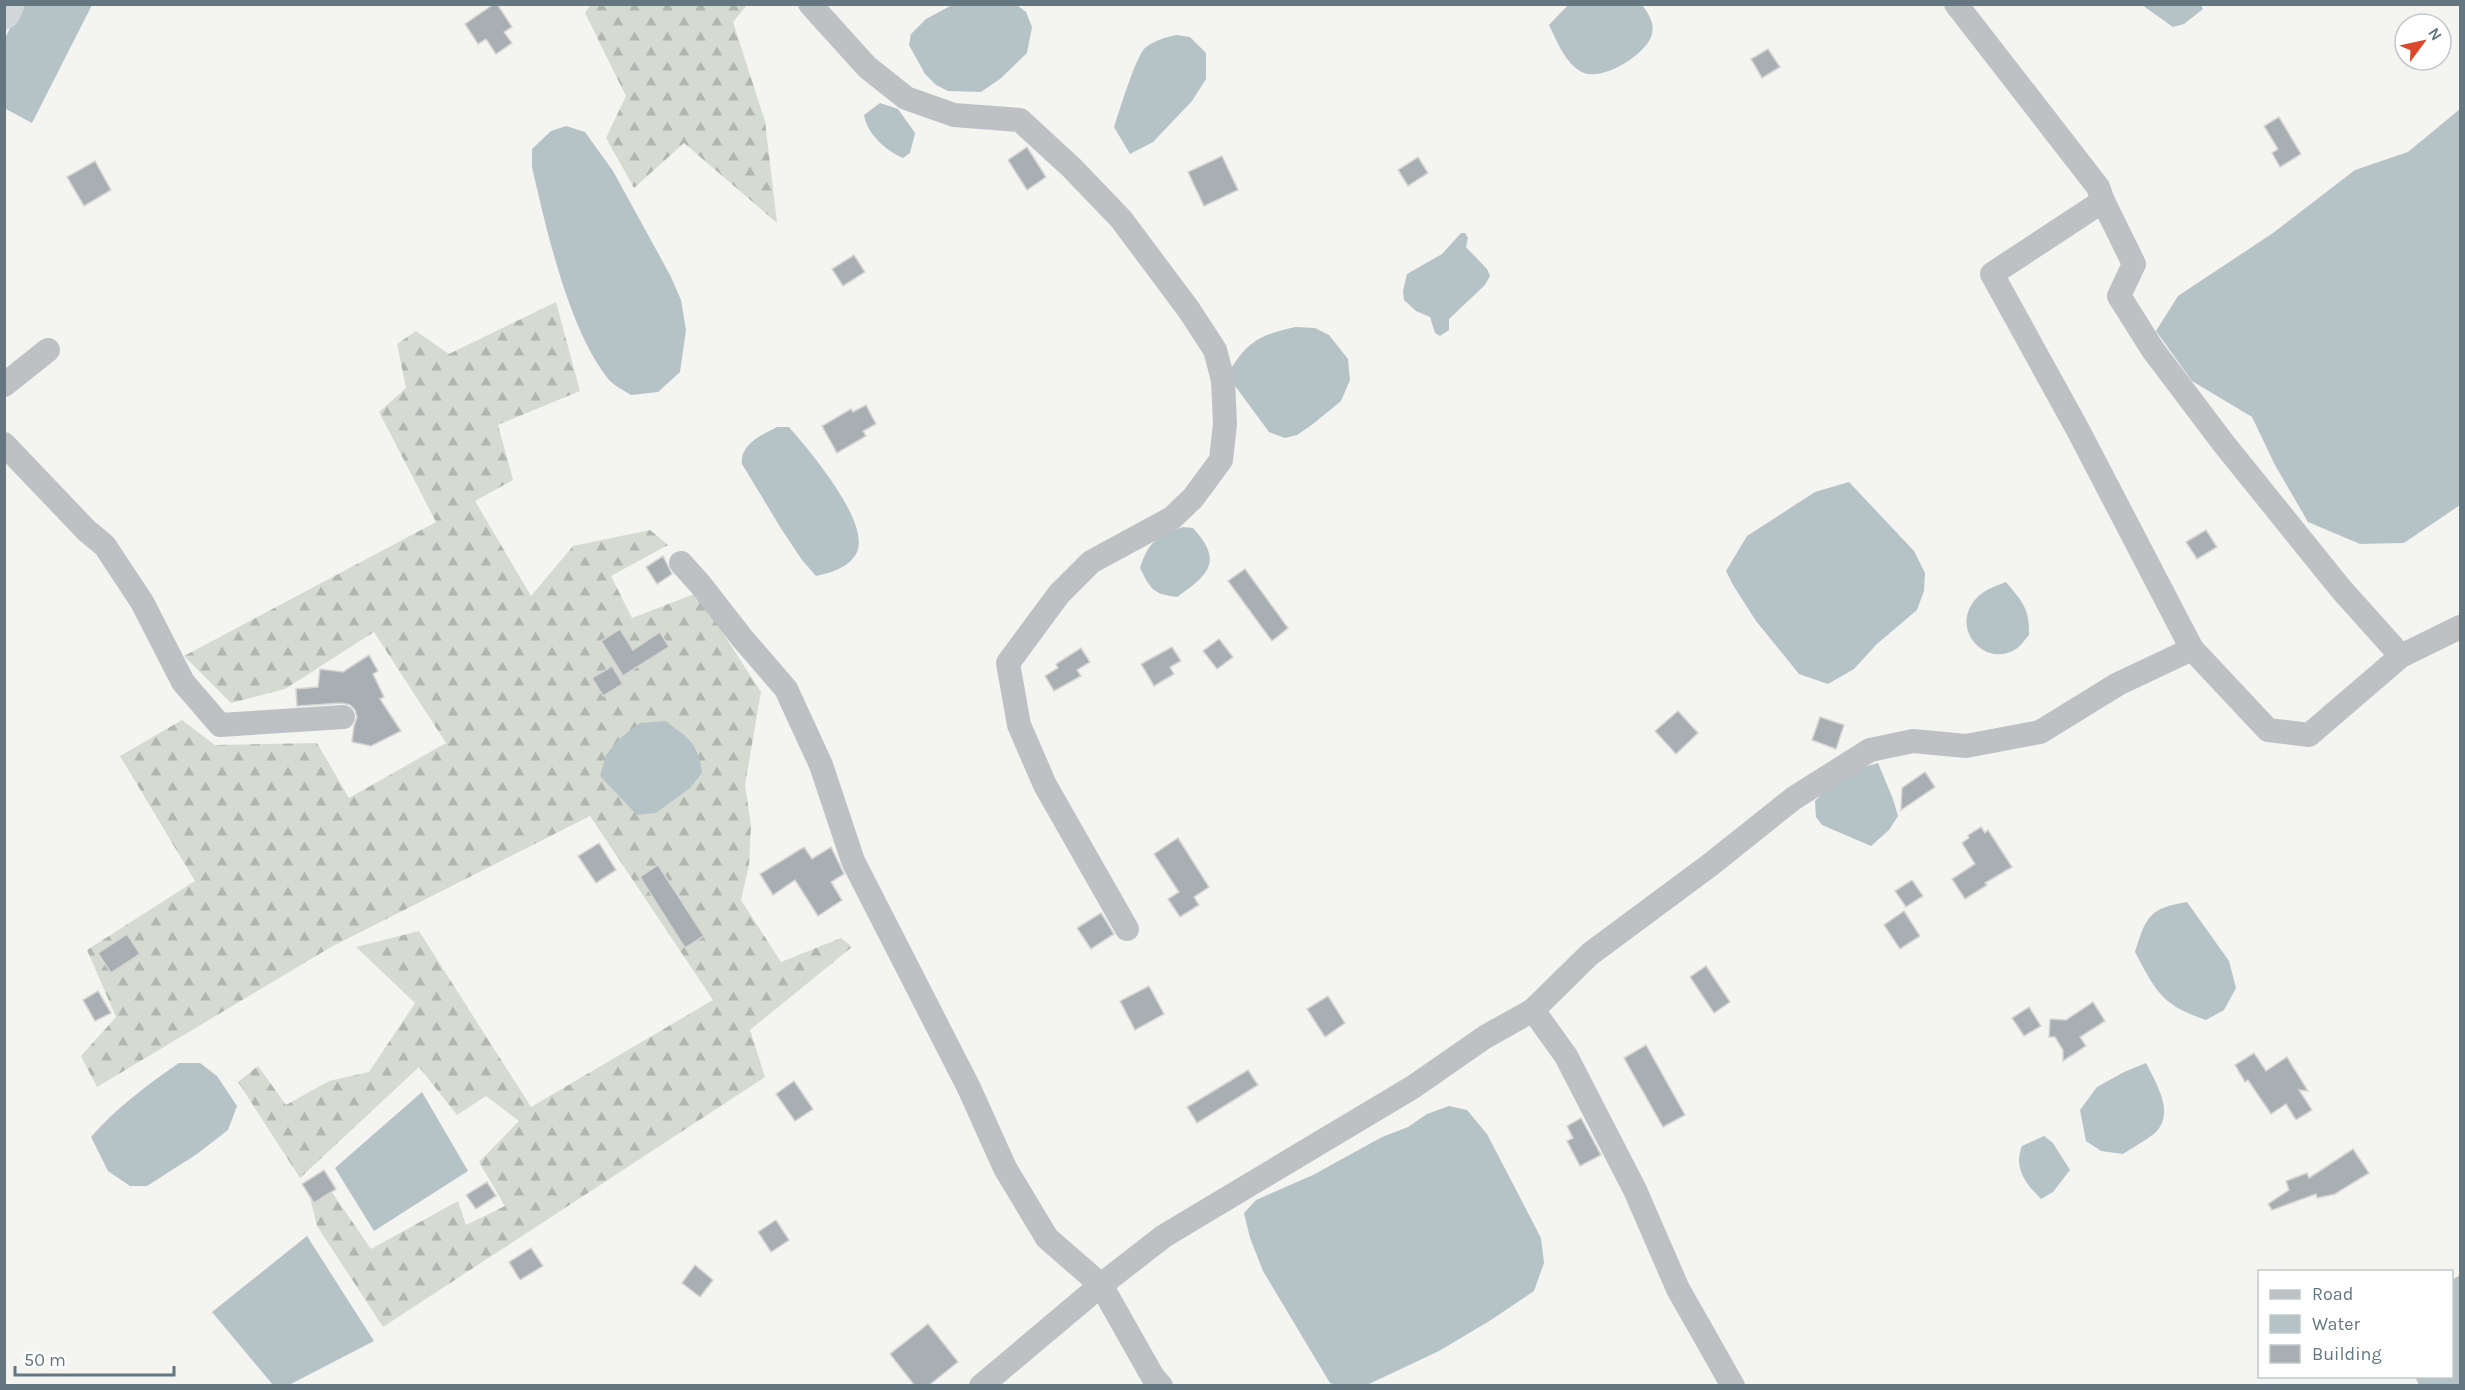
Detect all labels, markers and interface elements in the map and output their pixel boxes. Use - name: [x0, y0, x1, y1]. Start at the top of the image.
- north arrow: [2393, 12, 2453, 72]
- text: N: [2424, 24, 2446, 44]
- legend: [2258, 1270, 2453, 1378]
- text: Road: [2312, 1283, 2353, 1305]
- text: Water: [2312, 1313, 2360, 1335]
- scale bar: [15, 1339, 174, 1377]
- text: Building: [2312, 1343, 2382, 1365]
- text: 50 m: [24, 1349, 66, 1371]

